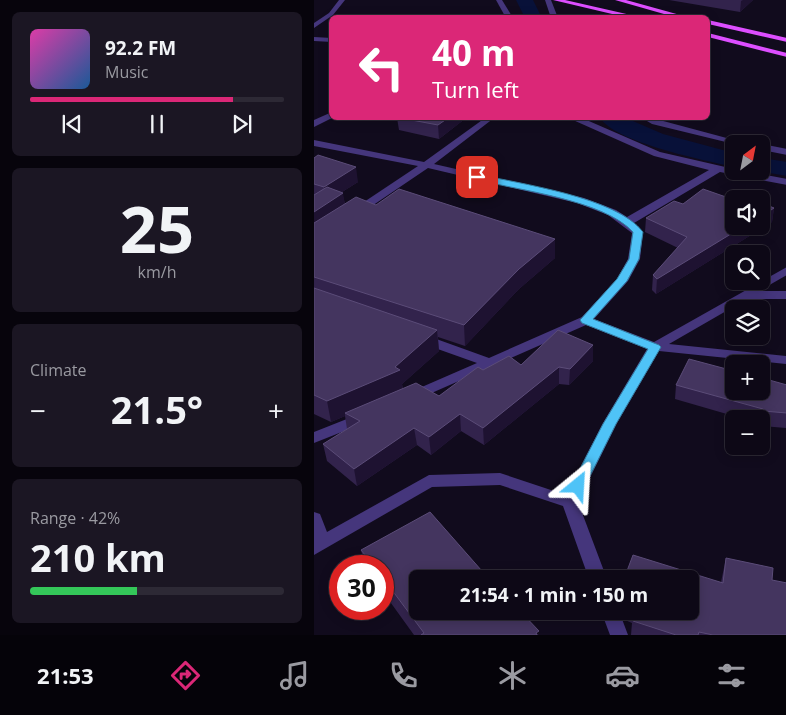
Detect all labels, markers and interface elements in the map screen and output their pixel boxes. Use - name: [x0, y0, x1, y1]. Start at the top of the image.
- text: 40 m: [432, 29, 515, 76]
- text: 92.2 FM: [105, 35, 176, 61]
- icon: left: [349, 35, 414, 100]
- text: Music: [105, 61, 149, 83]
- text: Turn left: [432, 74, 519, 104]
- icon: previous: [58, 110, 86, 138]
- icon: pause: [143, 110, 171, 138]
- icon: next: [228, 110, 256, 138]
- north arrow: [725, 135, 770, 180]
- map controls: [725, 135, 770, 455]
- pin: [456, 156, 498, 198]
- icon: arrive: [463, 163, 491, 191]
- text: 25: [120, 184, 194, 272]
- button: sound: [725, 190, 770, 235]
- button: search: [725, 245, 770, 290]
- text: km/h: [138, 261, 176, 283]
- button: layers: [725, 300, 770, 345]
- button: +: [725, 355, 770, 400]
- text: Climate: [30, 359, 87, 381]
- text: 21.5°: [111, 383, 203, 435]
- text: −: [30, 391, 46, 429]
- text: +: [268, 391, 284, 429]
- button: −: [725, 410, 770, 455]
- position arrow: [551, 459, 603, 511]
- text: Range · 42%: [30, 507, 120, 529]
- text: 210 km: [30, 531, 166, 583]
- speed limit sign: 30: [329, 555, 394, 620]
- text: 21:54 · 1 min · 150 m: [460, 582, 648, 608]
- icon: directions: [168, 658, 203, 693]
- icon: music: [277, 658, 312, 693]
- icon: phone: [386, 658, 421, 693]
- icon: climate: [495, 658, 530, 693]
- icon: car: [605, 658, 640, 693]
- icon: filters: [714, 658, 749, 693]
- text: 21:53: [37, 660, 94, 690]

